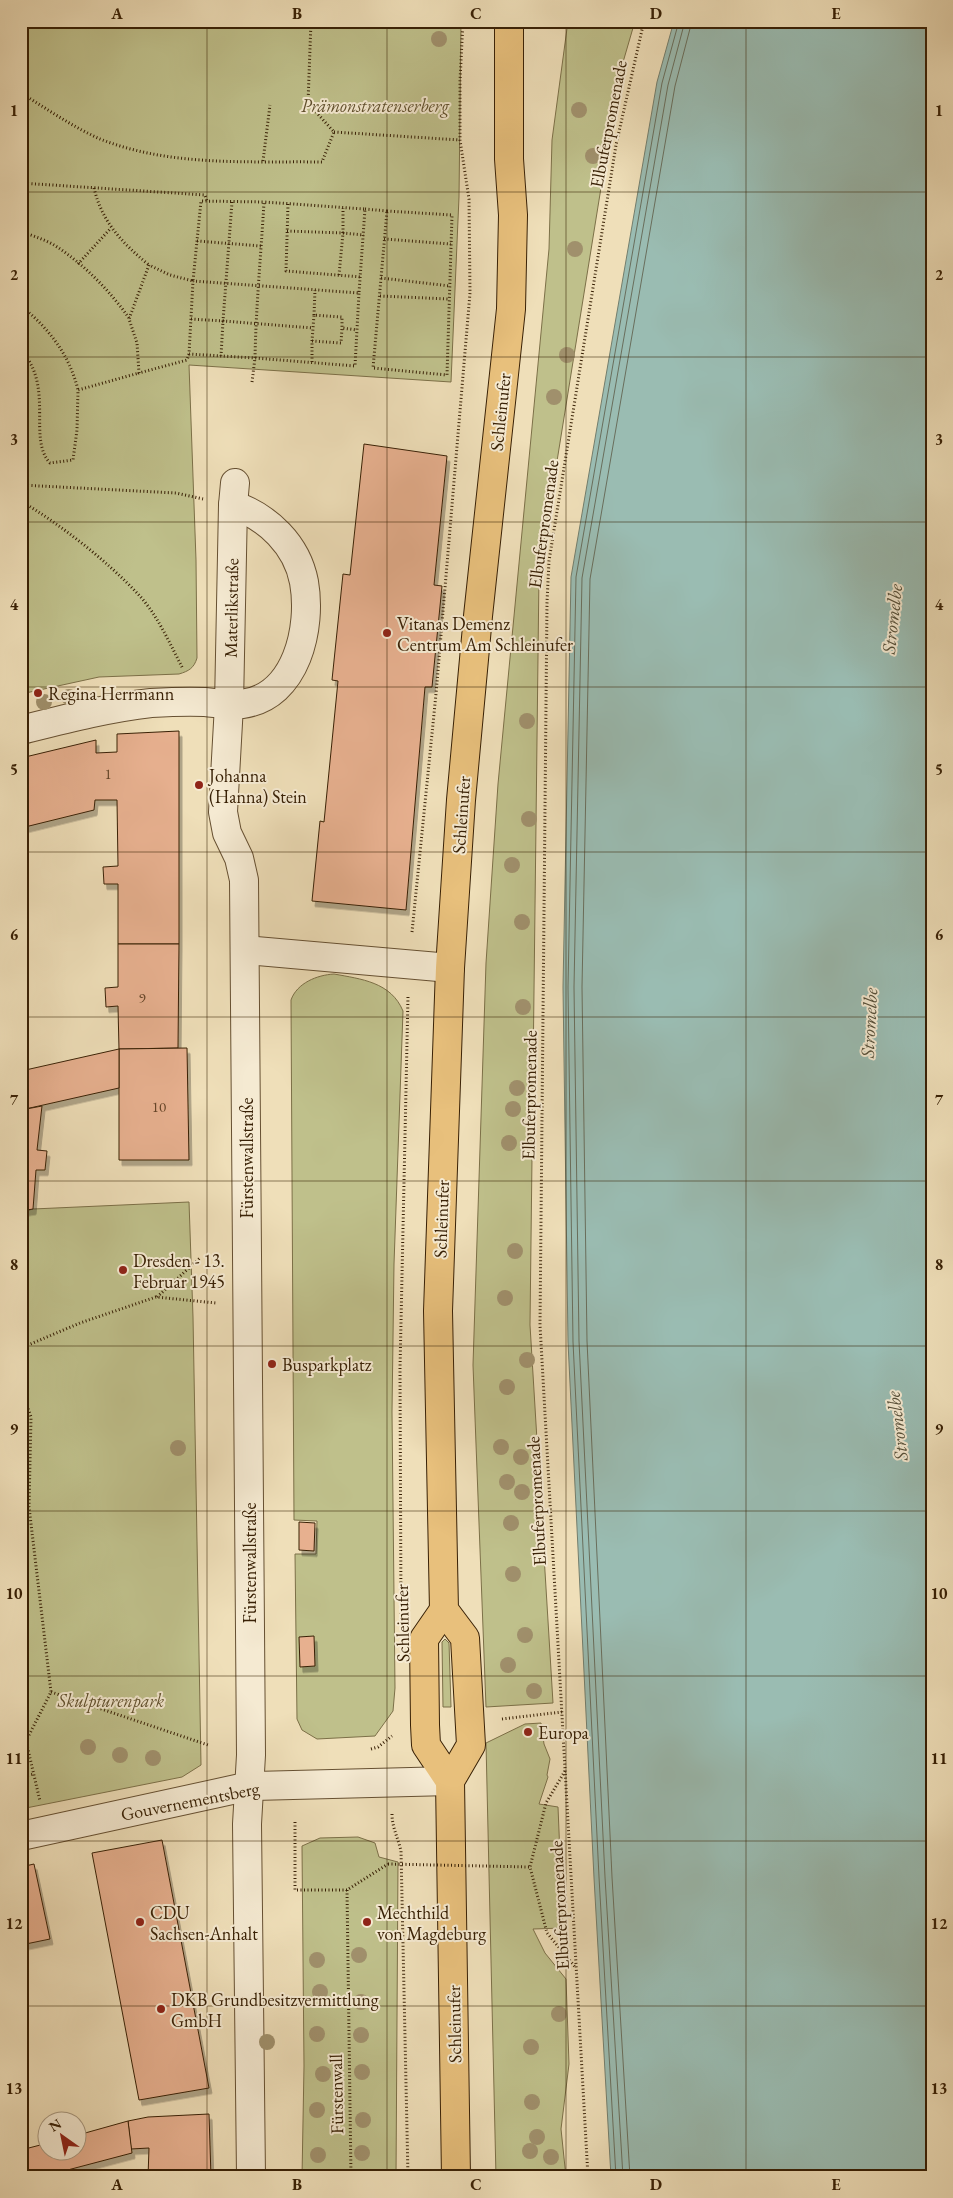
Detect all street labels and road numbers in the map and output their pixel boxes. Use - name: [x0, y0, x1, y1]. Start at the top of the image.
- street label: Elbuferpromenade: [584, 58, 632, 190]
- street label: Schleinufer: [484, 372, 516, 452]
- street label: Elbuferpromenade: [523, 458, 563, 590]
- street label: Materlikstraße: [219, 558, 243, 658]
- street label: Schleinufer: [447, 775, 475, 855]
- street label: Elbuferpromenade: [516, 1030, 542, 1160]
- street label: Fürstenwallstraße: [235, 1098, 258, 1218]
- street label: Schleinufer: [428, 1180, 454, 1258]
- street label: Elbuferpromenade: [521, 1436, 551, 1566]
- street label: Fürstenwallstraße: [238, 1503, 261, 1623]
- street label: Schleinufer: [390, 1584, 414, 1662]
- street label: Gouvernementsberg: [119, 1776, 261, 1826]
- street label: Elbuferpromenade: [544, 1840, 574, 1970]
- street label: Schleinufer: [442, 1985, 466, 2063]
- street label: Fürstenwall: [324, 2054, 348, 2134]

